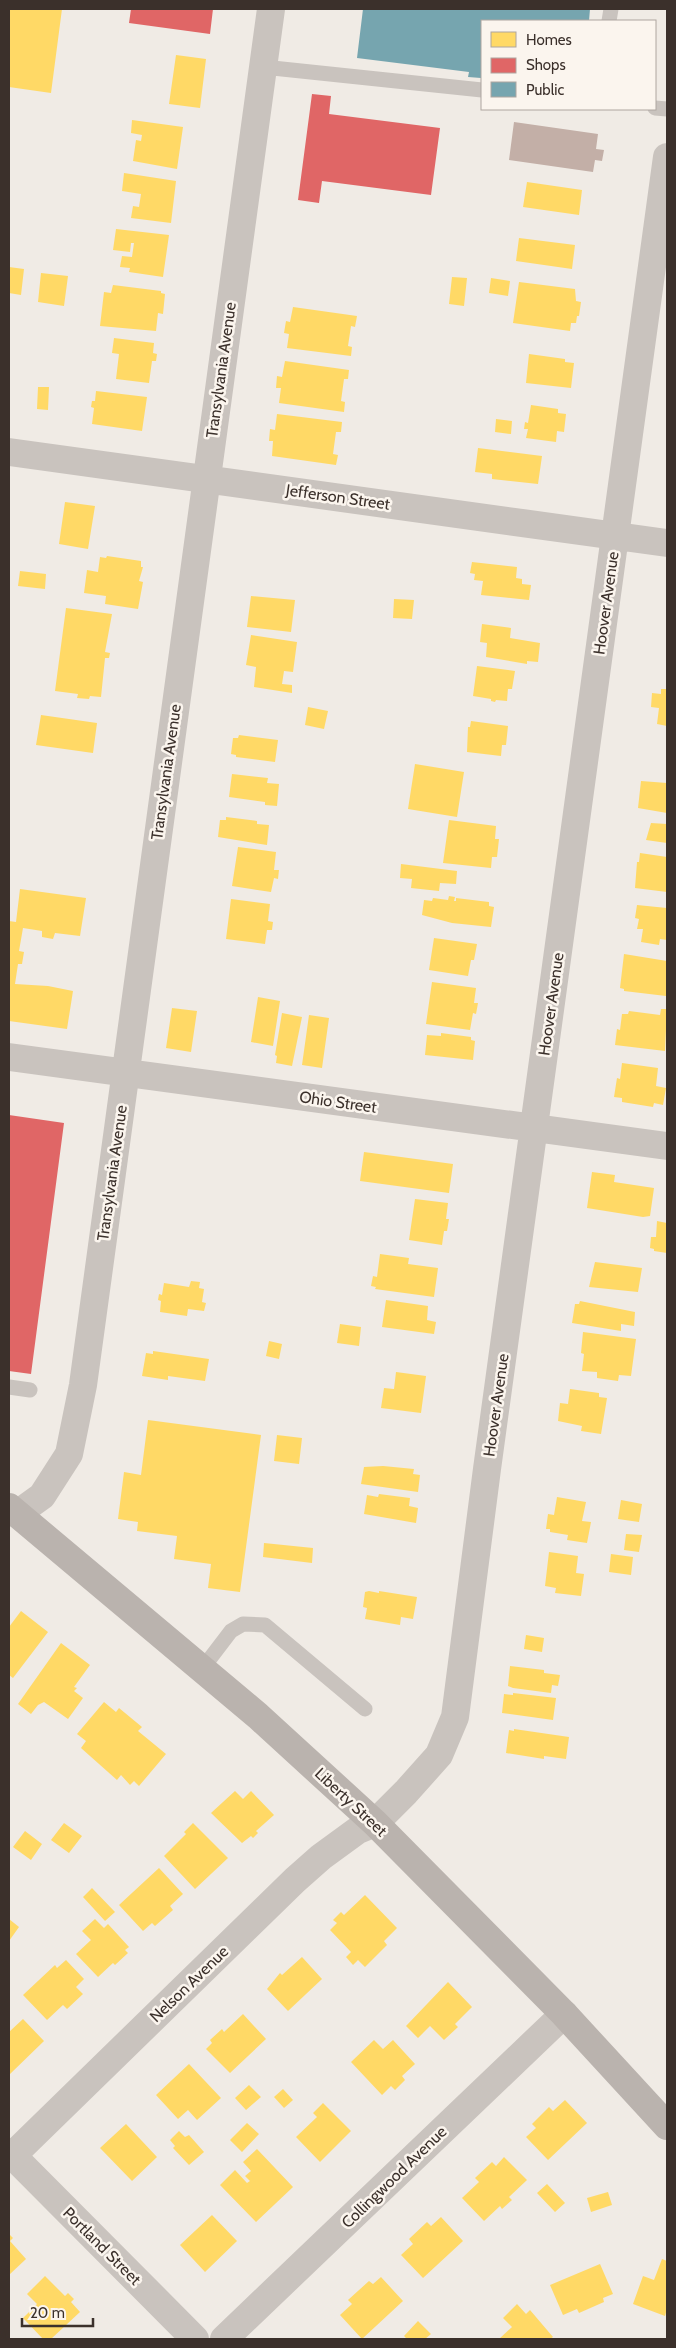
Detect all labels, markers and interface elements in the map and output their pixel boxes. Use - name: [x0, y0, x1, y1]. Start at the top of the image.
- legend: [481, 20, 656, 110]
- text: Homes: [526, 31, 572, 49]
- text: Shops: [526, 56, 566, 74]
- text: Public: [526, 81, 564, 99]
- street label: Transylvania Avenue: [202, 301, 240, 439]
- street label: Jefferson Street: [284, 480, 392, 514]
- street label: Hoover Avenue: [589, 550, 623, 656]
- street label: Transylvania Avenue: [147, 703, 185, 841]
- street label: Hoover Avenue: [534, 951, 568, 1057]
- street label: Ohio Street: [298, 1087, 378, 1117]
- street label: Transylvania Avenue: [93, 1104, 131, 1242]
- street label: Hoover Avenue: [479, 1352, 513, 1458]
- street label: Liberty Street: [311, 1764, 391, 1841]
- street label: Nelson Avenue: [146, 1942, 232, 2026]
- street label: Collingwood Avenue: [338, 2122, 450, 2232]
- street label: Portland Street: [59, 2203, 145, 2289]
- scale bar: [22, 2296, 94, 2328]
- text: 20 m: [30, 2304, 65, 2322]

